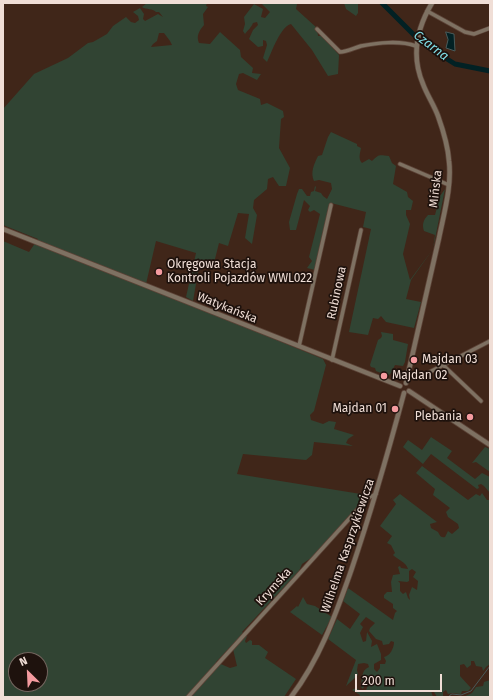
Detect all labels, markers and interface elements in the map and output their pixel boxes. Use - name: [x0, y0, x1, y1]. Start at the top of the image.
- water label: Czarna: [410, 28, 452, 64]
- street label: Mińska: [427, 169, 445, 209]
- place label: Okręgowa Stacja Kontroli Pojazdów WWL022: [167, 258, 312, 286]
- street label: Rubinowa: [324, 265, 350, 321]
- marker: Okręgowa Stacja Kontroli Pojazdów WWL022: [154, 267, 164, 277]
- street label: Watykańska: [195, 289, 259, 327]
- place label: Majdan 03: [422, 353, 478, 367]
- marker: Majdan 03: [409, 355, 419, 365]
- place label: Majdan 02: [392, 369, 448, 383]
- marker: Majdan 02: [379, 371, 389, 381]
- place label: Majdan 01: [332, 402, 387, 416]
- marker: Majdan 01: [390, 404, 400, 414]
- place label: Plebania: [415, 410, 462, 424]
- marker: Plebania: [465, 412, 475, 422]
- street label: Wilhelma Kasprzykiewicza: [318, 477, 378, 615]
- street label: Krymska: [253, 565, 295, 609]
- north arrow: [8, 652, 48, 692]
- text: N: [17, 654, 29, 669]
- scale bar: [357, 666, 444, 692]
- text: 200 m: [362, 674, 395, 688]

